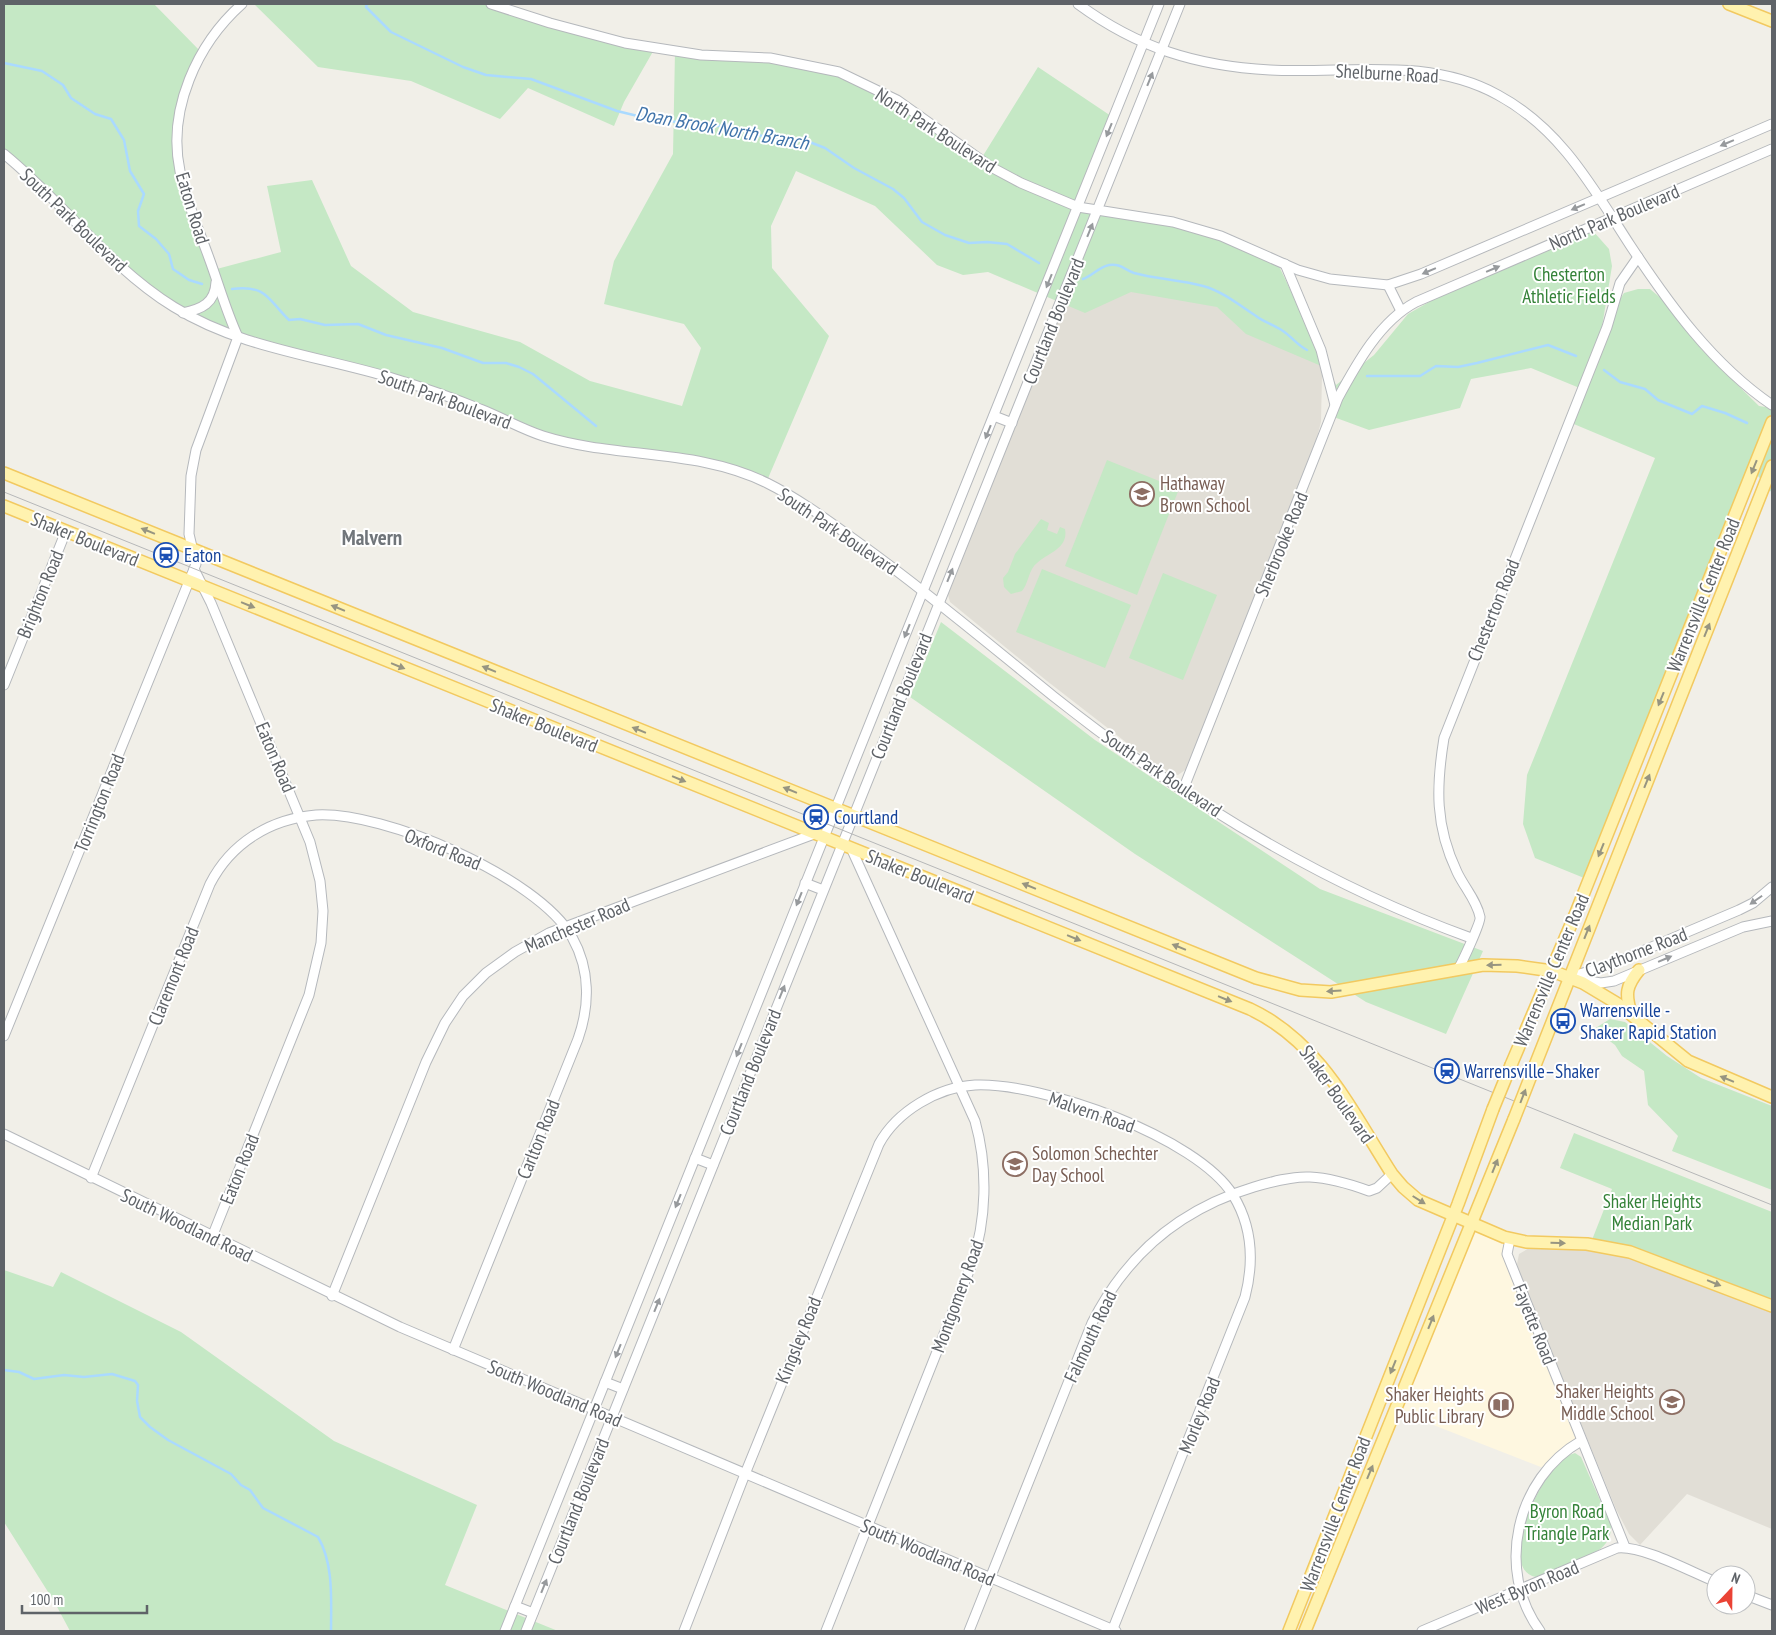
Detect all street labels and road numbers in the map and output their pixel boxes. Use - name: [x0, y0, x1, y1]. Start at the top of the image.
- street label: Shelburne Road: [1335, 58, 1439, 88]
- street label: North Park Boulevard: [871, 82, 1001, 178]
- street label: South Park Boulevard: [15, 163, 133, 277]
- street label: Eaton Road: [171, 169, 215, 247]
- street label: North Park Boulevard: [1545, 179, 1683, 255]
- street label: Courtland Boulevard: [1017, 254, 1089, 388]
- street label: South Park Boulevard: [375, 364, 515, 434]
- street label: South Park Boulevard: [773, 482, 903, 580]
- street label: Sherbrooke Road: [1249, 488, 1313, 600]
- street label: Shaker Boulevard: [28, 506, 142, 572]
- street label: Warrensville Center Road: [1661, 515, 1745, 675]
- street label: Brighton Road: [11, 546, 69, 642]
- street label: Chesterton Road: [1462, 555, 1524, 665]
- street label: Courtland Boulevard: [865, 629, 937, 763]
- street label: Shaker Boulevard: [487, 692, 601, 758]
- street label: Eaton Road: [251, 718, 301, 796]
- street label: South Park Boulevard: [1097, 724, 1227, 822]
- street label: Torrington Road: [68, 750, 130, 856]
- street label: Oxford Road: [401, 823, 485, 875]
- street label: Shaker Boulevard: [863, 843, 977, 909]
- street label: Warrensville Center Road: [1508, 890, 1594, 1050]
- street label: Manchester Road: [521, 892, 633, 958]
- street label: Claythorne Road: [1582, 922, 1690, 982]
- street label: Claremont Road: [142, 923, 204, 1029]
- street label: Courtland Boulevard: [714, 1005, 786, 1139]
- street label: Shaker Boulevard: [1294, 1040, 1380, 1148]
- street label: Malvern Road: [1046, 1086, 1138, 1138]
- street label: Carlton Road: [511, 1096, 565, 1182]
- street label: Eaton Road: [214, 1130, 264, 1208]
- street label: South Woodland Road: [117, 1183, 257, 1267]
- street label: Montgomery Road: [925, 1236, 989, 1356]
- street label: Fayette Road: [1508, 1280, 1562, 1368]
- street label: Falmouth Road: [1058, 1286, 1122, 1386]
- street label: Kingsley Road: [770, 1293, 826, 1387]
- street label: South Woodland Road: [484, 1354, 626, 1432]
- street label: Morley Road: [1173, 1373, 1225, 1457]
- street label: Warrensville Center Road: [1294, 1433, 1376, 1595]
- street label: Courtland Boulevard: [542, 1434, 614, 1568]
- street label: South Woodland Road: [857, 1513, 999, 1591]
- street label: West Byron Road: [1472, 1554, 1582, 1620]

